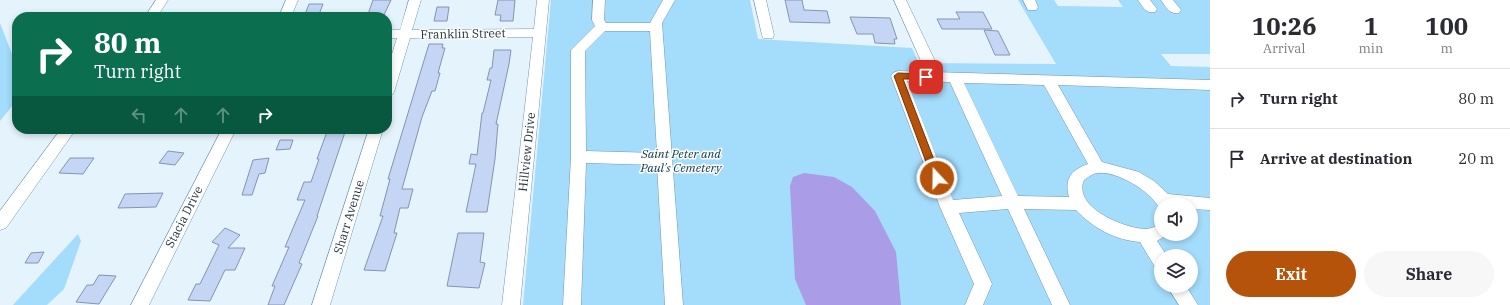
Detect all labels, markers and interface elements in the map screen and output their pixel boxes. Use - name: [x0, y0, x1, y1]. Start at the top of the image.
- text: 10:26: [1252, 10, 1317, 42]
- text: 1: [1364, 10, 1378, 42]
- text: 100: [1425, 10, 1468, 42]
- text: 80 m: [94, 24, 161, 61]
- street label: Franklin Street: [420, 25, 506, 42]
- icon: right: [28, 28, 80, 80]
- text: Arrival: [1263, 40, 1305, 57]
- text: min: [1358, 40, 1383, 57]
- text: m: [1440, 40, 1453, 57]
- text: Turn right: [94, 60, 181, 83]
- pin: [909, 60, 943, 94]
- icon: arrive: [915, 66, 937, 88]
- icon: right: [1226, 88, 1248, 110]
- text: Turn right: [1260, 89, 1338, 108]
- text: 80 m: [1458, 89, 1494, 108]
- icon: left: [128, 104, 150, 126]
- icon: ahead: [170, 104, 192, 126]
- icon: ahead: [212, 104, 234, 126]
- icon: right: [254, 104, 276, 126]
- street label: Hillview Drive: [515, 112, 538, 192]
- park label: Saint Peter and Paul's Cemetery: [639, 146, 723, 175]
- icon: arrive: [1226, 148, 1248, 170]
- text: Arrive at destination: [1260, 149, 1412, 168]
- text: 20 m: [1458, 149, 1494, 168]
- position arrow: [916, 157, 958, 199]
- street label: Sharr Avenue: [330, 178, 367, 256]
- street label: Stacia Drive: [162, 183, 206, 250]
- map controls: [1154, 197, 1198, 293]
- button: sound: [1154, 197, 1198, 241]
- button: layers: [1154, 249, 1198, 293]
- button: Exit: [1226, 251, 1356, 297]
- button: Share: [1364, 251, 1494, 297]

